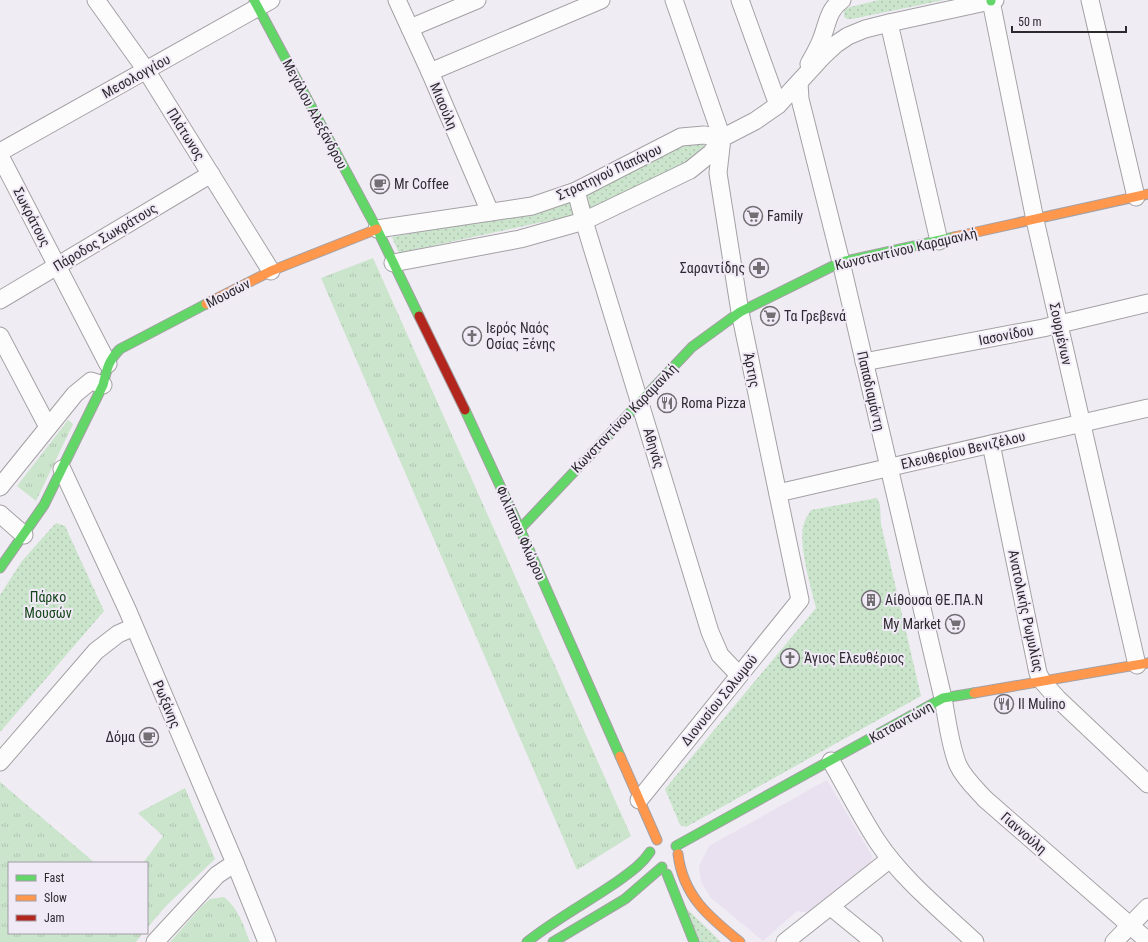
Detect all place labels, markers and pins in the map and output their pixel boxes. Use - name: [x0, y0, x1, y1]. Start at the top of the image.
- cafe icon: Mr Coffee: [369, 173, 391, 195]
- place label: Mr Coffee: [394, 176, 449, 192]
- supermarket icon: Family: [742, 205, 764, 227]
- place label: Family: [767, 208, 803, 224]
- pharmacy icon: Σαραντίδης: [748, 257, 770, 279]
- place label: Σαραντίδης: [680, 260, 745, 276]
- supermarket icon: Τα Γρεβενά: [759, 305, 781, 327]
- place label: Τα Γρεβενά: [784, 308, 846, 324]
- place label: Ιερός Ναός Οσίας Ξένης: [486, 320, 556, 352]
- church icon: Ιερός Ναός Οσίας Ξένης: [461, 325, 483, 347]
- restaurant icon: Roma Pizza: [656, 392, 678, 414]
- place label: Roma Pizza: [681, 395, 746, 411]
- building icon: Αίθουσα ΘΕ.ΠΑ.Ν: [860, 589, 882, 611]
- place label: Αίθουσα ΘΕ.ΠΑ.Ν: [885, 592, 983, 608]
- supermarket icon: My Market: [944, 613, 966, 635]
- place label: My Market: [883, 616, 941, 632]
- church icon: Άγιος Ελευθέριος: [779, 647, 801, 669]
- place label: Άγιος Ελευθέριος: [804, 650, 904, 666]
- restaurant icon: Il Mulino: [993, 693, 1015, 715]
- place label: Il Mulino: [1018, 696, 1066, 712]
- cafe icon: Δόμα: [138, 726, 160, 748]
- place label: Δόμα: [106, 729, 135, 745]

